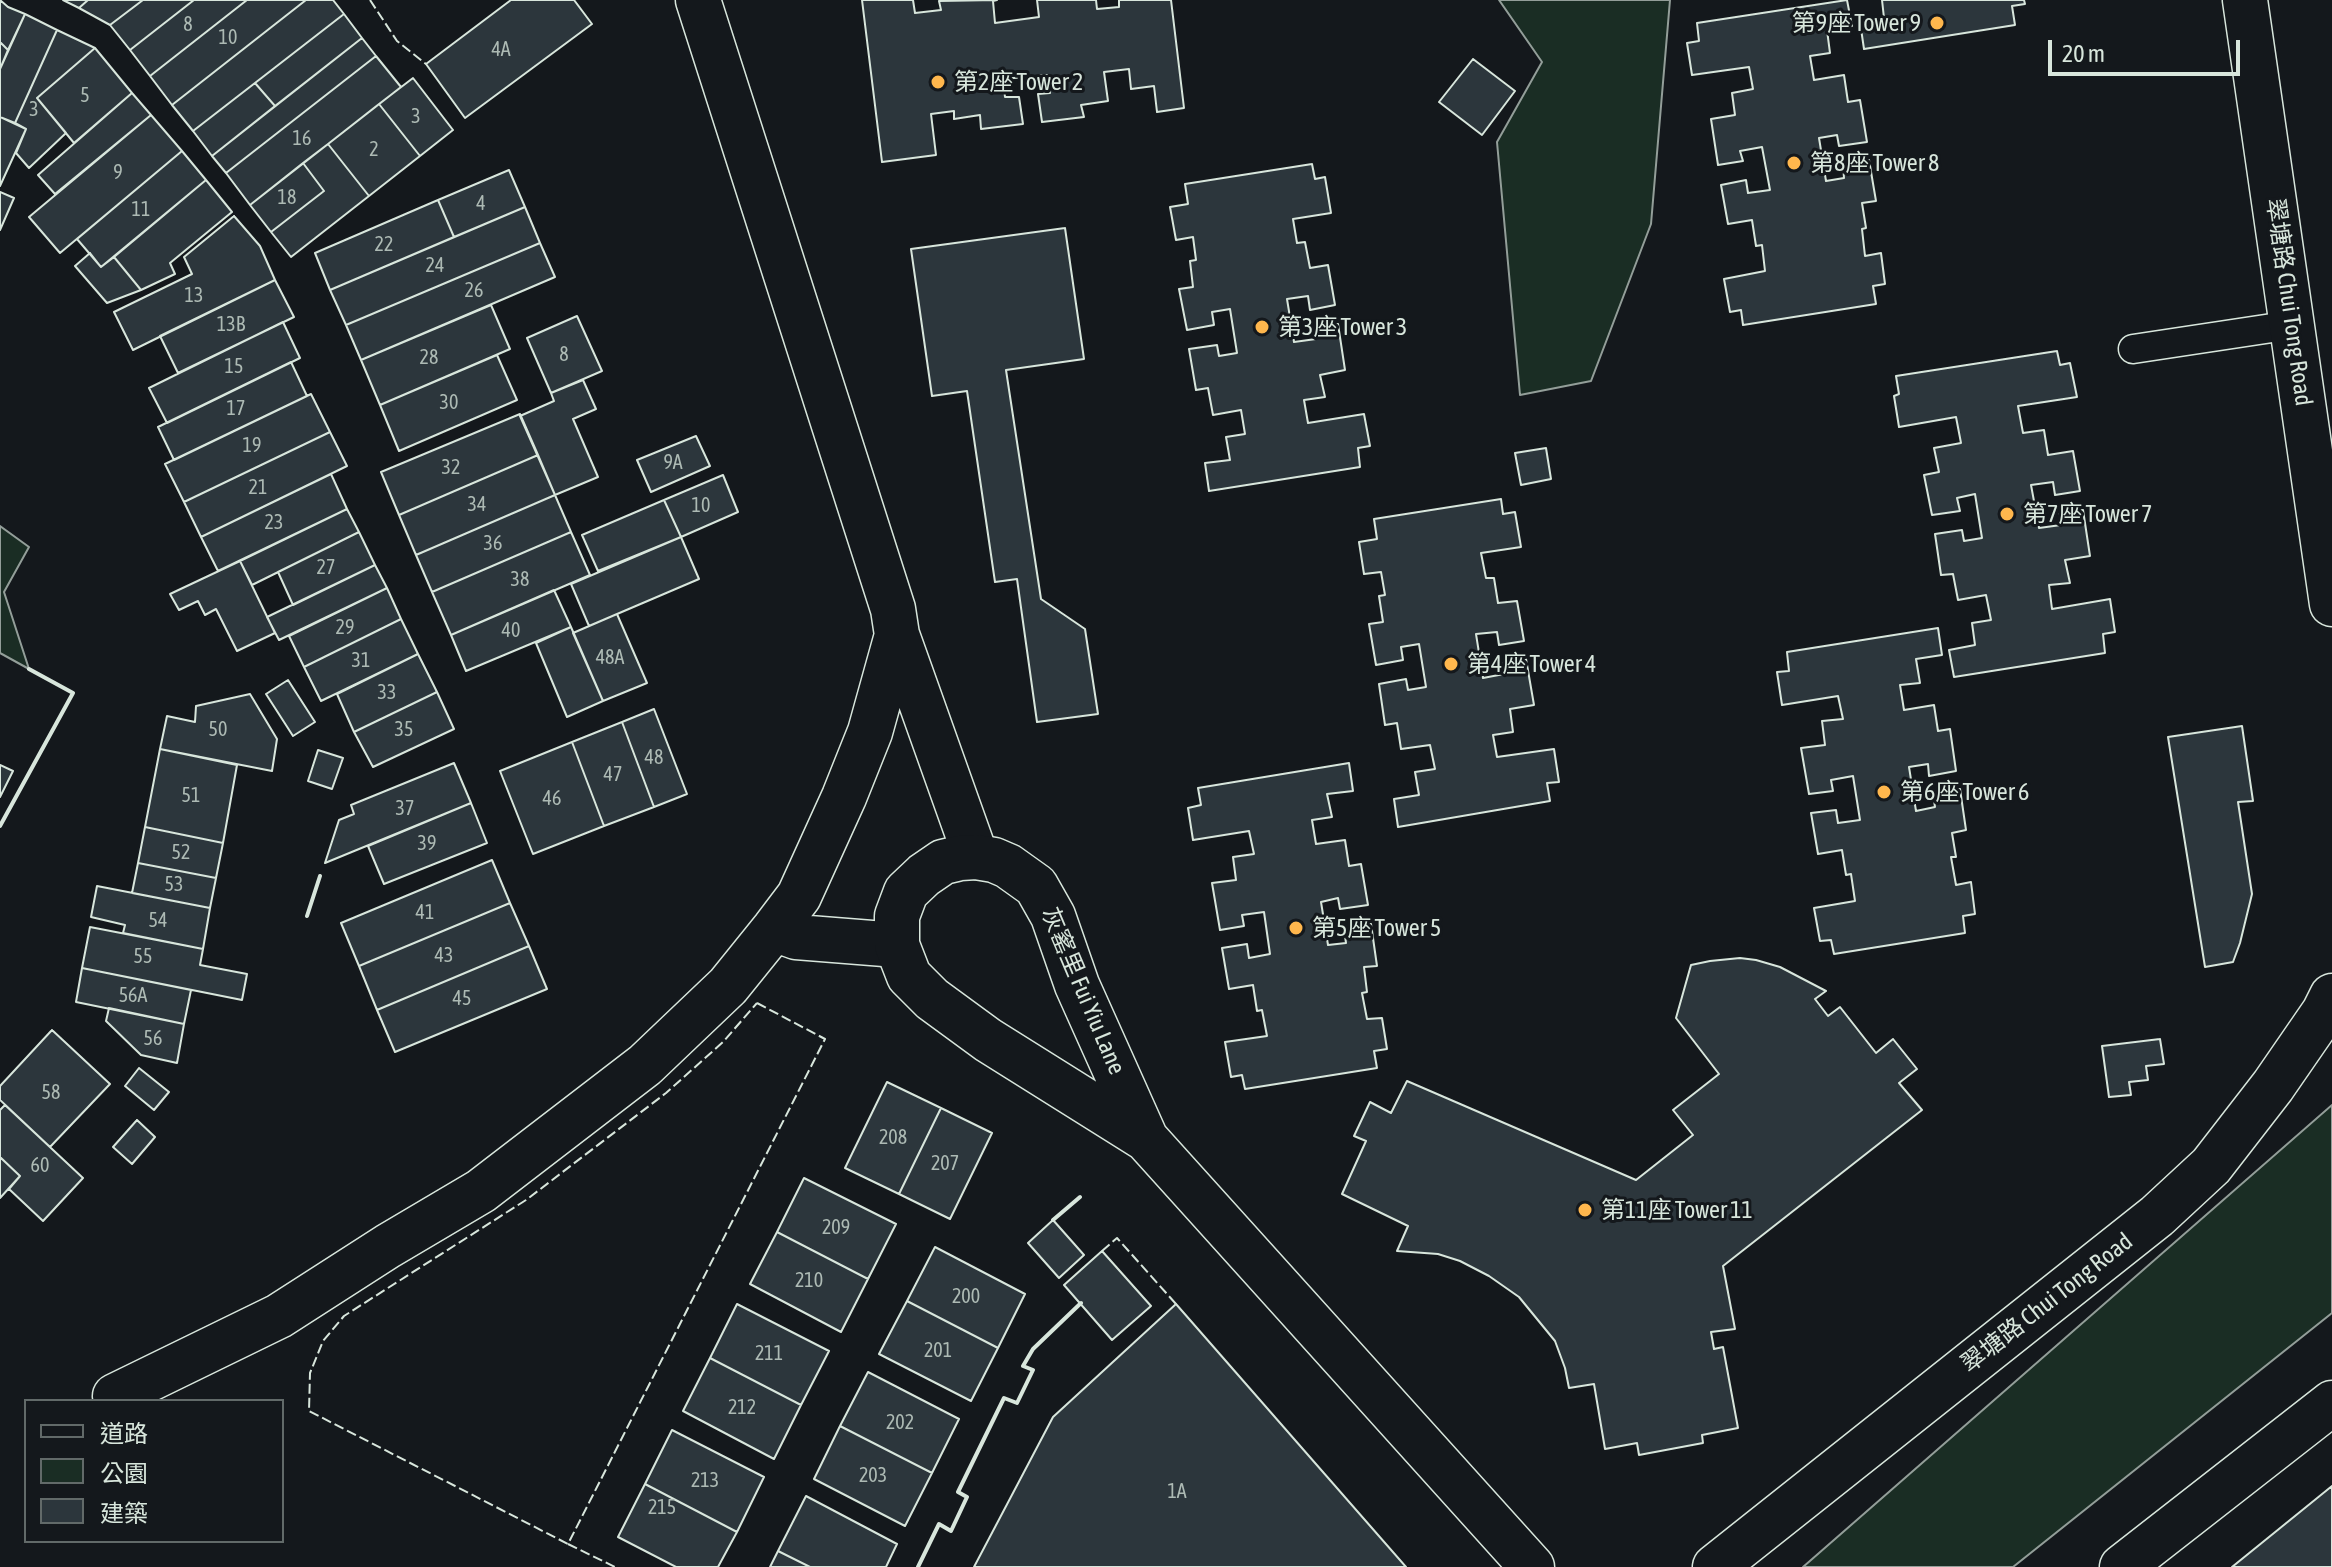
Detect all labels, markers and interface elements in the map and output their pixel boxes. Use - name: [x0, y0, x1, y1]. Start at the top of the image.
- place label: 第9座 Tower 9: [1792, 9, 1921, 37]
- house number: 8: [183, 13, 193, 37]
- marker: 第9座 Tower 9: [1928, 14, 1946, 32]
- scale bar: [2052, 24, 2244, 74]
- house number: 10: [219, 26, 237, 50]
- house number: 4A: [491, 38, 511, 62]
- text: 20 m: [2062, 40, 2105, 67]
- place label: 第2座 Tower 2: [954, 68, 1083, 96]
- marker: 第2座 Tower 2: [929, 73, 947, 91]
- house number: 5: [80, 84, 90, 108]
- house number: 3: [29, 98, 39, 122]
- house number: 3: [411, 105, 421, 129]
- house number: 16: [293, 127, 311, 151]
- house number: 2: [369, 138, 379, 162]
- place label: 第8座 Tower 8: [1810, 149, 1939, 177]
- marker: 第8座 Tower 8: [1785, 154, 1803, 172]
- house number: 9: [113, 161, 123, 185]
- house number: 18: [278, 186, 296, 210]
- house number: 4: [476, 192, 486, 216]
- street label: 翠塘路 Chui Tong Road: [2260, 196, 2318, 408]
- house number: 11: [132, 198, 150, 222]
- house number: 22: [375, 233, 393, 257]
- house number: 24: [426, 254, 444, 278]
- house number: 26: [465, 279, 483, 303]
- house number: 13: [185, 284, 203, 308]
- house number: 13B: [217, 313, 245, 337]
- place label: 第3座 Tower 3: [1278, 313, 1407, 341]
- marker: 第3座 Tower 3: [1253, 318, 1271, 336]
- house number: 8: [559, 343, 569, 367]
- house number: 28: [420, 346, 438, 370]
- house number: 15: [225, 355, 243, 379]
- house number: 30: [440, 391, 458, 415]
- house number: 17: [227, 397, 245, 421]
- house number: 19: [243, 434, 261, 458]
- house number: 9A: [663, 451, 683, 475]
- house number: 32: [442, 456, 460, 480]
- house number: 21: [249, 476, 267, 500]
- house number: 34: [468, 493, 486, 517]
- house number: 10: [692, 494, 710, 518]
- place label: 第7座 Tower 7: [2023, 500, 2152, 528]
- marker: 第7座 Tower 7: [1998, 505, 2016, 523]
- house number: 23: [265, 511, 283, 535]
- house number: 36: [484, 532, 502, 556]
- house number: 27: [317, 556, 335, 580]
- house number: 38: [511, 568, 529, 592]
- house number: 29: [336, 616, 354, 640]
- house number: 40: [502, 619, 520, 643]
- house number: 48A: [596, 646, 624, 670]
- house number: 31: [352, 649, 370, 673]
- place label: 第4座 Tower 4: [1467, 650, 1596, 678]
- marker: 第4座 Tower 4: [1442, 655, 1460, 673]
- house number: 33: [378, 681, 396, 705]
- house number: 50: [209, 718, 227, 742]
- house number: 35: [395, 718, 413, 742]
- house number: 48: [645, 746, 663, 770]
- house number: 47: [604, 763, 622, 787]
- place label: 第6座 Tower 6: [1900, 778, 2029, 806]
- marker: 第6座 Tower 6: [1875, 783, 1893, 801]
- house number: 51: [182, 784, 200, 808]
- house number: 46: [543, 787, 561, 811]
- house number: 37: [396, 797, 414, 821]
- house number: 39: [418, 832, 436, 856]
- house number: 52: [172, 841, 190, 865]
- house number: 53: [165, 873, 183, 897]
- house number: 41: [416, 901, 434, 925]
- street label: 灰窰里 Fui Yiu Lane: [1035, 903, 1131, 1079]
- house number: 54: [149, 909, 167, 933]
- place label: 第5座 Tower 5: [1312, 914, 1441, 942]
- marker: 第5座 Tower 5: [1287, 919, 1305, 937]
- house number: 43: [435, 944, 453, 968]
- house number: 55: [134, 945, 152, 969]
- house number: 56A: [119, 984, 147, 1008]
- house number: 45: [453, 987, 471, 1011]
- house number: 56: [144, 1027, 162, 1051]
- house number: 58: [42, 1081, 60, 1105]
- house number: 208: [879, 1126, 907, 1150]
- house number: 207: [931, 1152, 959, 1176]
- house number: 60: [31, 1154, 49, 1178]
- place label: 第11座 Tower 11: [1601, 1196, 1753, 1224]
- marker: 第11座 Tower 11: [1576, 1201, 1594, 1219]
- house number: 209: [822, 1216, 850, 1240]
- street label: 翠塘路 Chui Tong Road: [1956, 1227, 2138, 1379]
- house number: 210: [795, 1269, 823, 1293]
- house number: 200: [952, 1285, 980, 1309]
- house number: 201: [924, 1339, 952, 1363]
- house number: 211: [755, 1342, 783, 1366]
- house number: 212: [728, 1396, 756, 1420]
- legend: [24, 1399, 284, 1543]
- house number: 202: [886, 1411, 914, 1435]
- text: 道路: [100, 1420, 148, 1447]
- text: 公園: [100, 1460, 148, 1487]
- house number: 203: [859, 1464, 887, 1488]
- house number: 213: [691, 1469, 719, 1493]
- house number: 1A: [1167, 1480, 1187, 1504]
- house number: 215: [648, 1496, 676, 1520]
- text: 建築: [100, 1500, 148, 1527]

